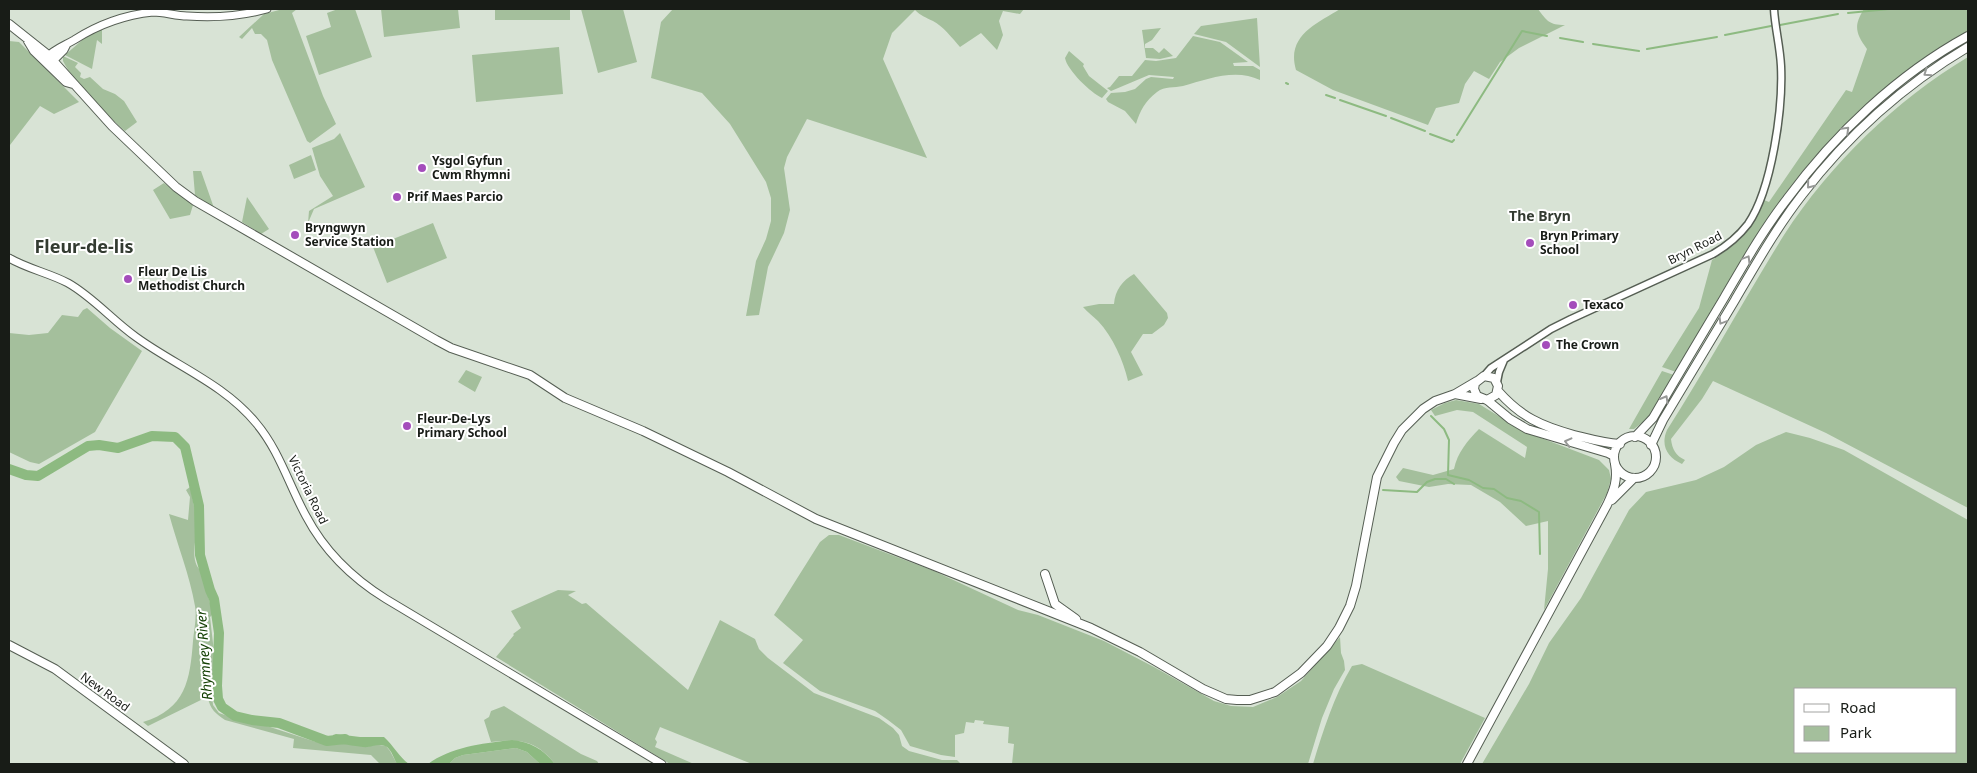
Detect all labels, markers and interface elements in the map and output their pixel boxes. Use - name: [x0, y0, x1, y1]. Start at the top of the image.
- one-way arrow: [1924, 68, 1933, 76]
- one-way arrow: [1840, 127, 1849, 136]
- place label: Ysgol Gyfun Cwm Rhymni: [432, 152, 510, 183]
- marker: Ysgol Gyfun Cwm Rhymni: [416, 162, 428, 174]
- one-way arrow: [1807, 179, 1815, 188]
- place label: Prif Maes Parcio: [407, 188, 503, 205]
- marker: Prif Maes Parcio: [391, 191, 403, 203]
- district label: The Bryn: [1509, 206, 1571, 225]
- place label: Bryngwyn Service Station: [305, 219, 394, 250]
- place label: Bryn Primary School: [1540, 227, 1619, 258]
- street label: Bryn Road: [1665, 227, 1725, 268]
- marker: Bryngwyn Service Station: [289, 229, 301, 241]
- district label: Fleur-de-lis: [34, 234, 134, 258]
- marker: Bryn Primary School: [1524, 237, 1536, 249]
- one-way arrow: [1741, 255, 1751, 264]
- place label: Fleur De Lis Methodist Church: [138, 263, 245, 294]
- marker: Fleur De Lis Methodist Church: [122, 273, 134, 285]
- place label: Texaco: [1583, 296, 1624, 313]
- marker: Texaco: [1567, 299, 1579, 311]
- one-way arrow: [1718, 316, 1728, 325]
- place label: The Crown: [1556, 336, 1619, 353]
- marker: The Crown: [1540, 339, 1552, 351]
- one-way arrow: [1658, 395, 1668, 404]
- place label: Fleur-De-Lys Primary School: [417, 410, 507, 441]
- marker: Fleur-De-Lys Primary School: [401, 420, 413, 432]
- one-way arrow: [1564, 437, 1573, 448]
- street label: Victoria Road: [285, 453, 332, 527]
- water label: Rhymney River: [191, 609, 216, 701]
- street label: New Road: [77, 668, 133, 715]
- legend: [1794, 688, 1957, 753]
- text: Road: [1840, 697, 1876, 717]
- text: Park: [1840, 722, 1872, 742]

